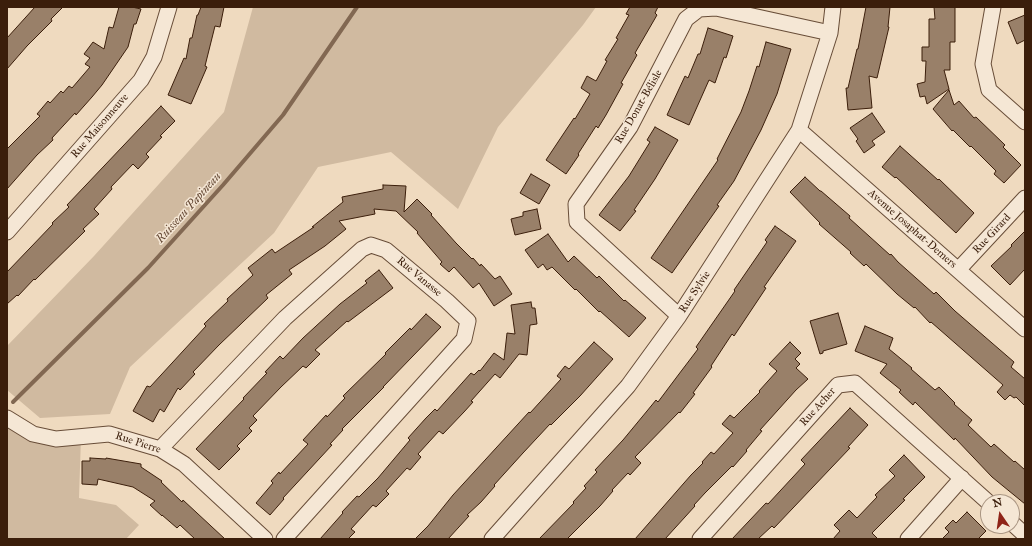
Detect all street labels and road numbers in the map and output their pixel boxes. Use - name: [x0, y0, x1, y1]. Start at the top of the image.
- street label: Rue Donat-Bélisle: [612, 68, 666, 146]
- street label: Rue Maisonneuve: [68, 91, 132, 161]
- street label: Avenue Josaphat-Demers: [865, 187, 959, 271]
- street label: Rue Girard: [970, 211, 1014, 257]
- street label: Rue Vanasse: [394, 254, 444, 300]
- street label: Rue Sylvie: [677, 268, 713, 316]
- street label: Rue Acher: [797, 385, 839, 429]
- street label: Rue Pierre: [114, 429, 162, 457]

